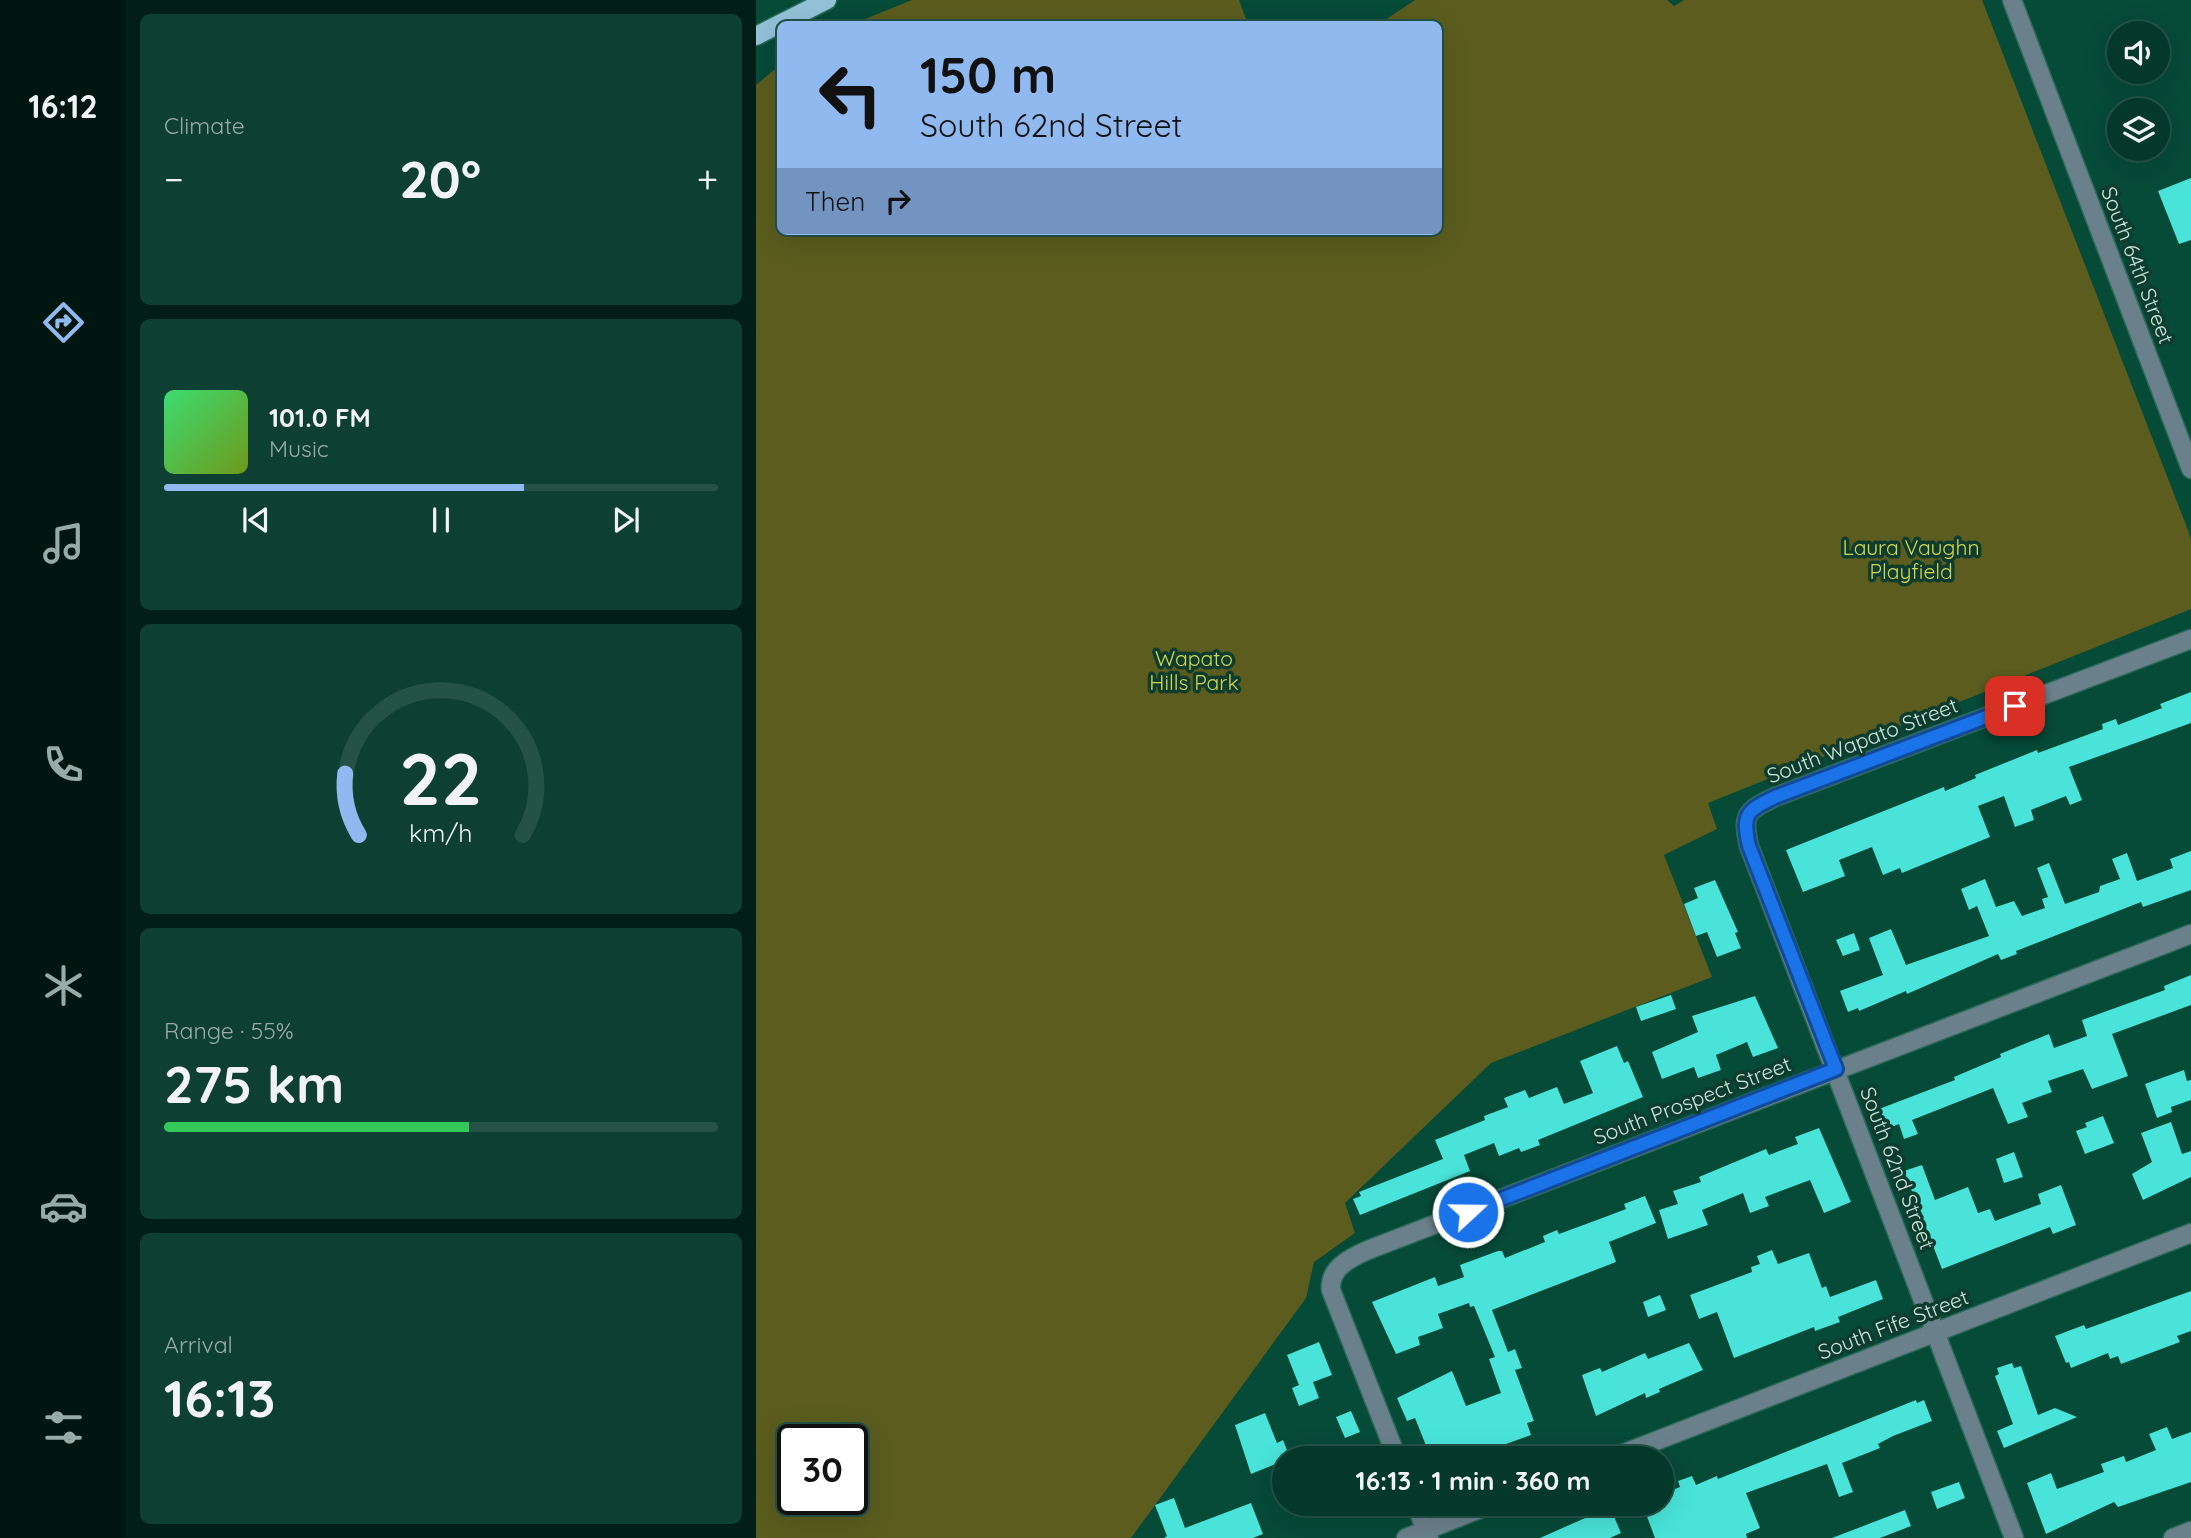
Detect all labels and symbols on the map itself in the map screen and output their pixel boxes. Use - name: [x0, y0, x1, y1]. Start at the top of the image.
- street label: South 64th Street: [2096, 183, 2180, 347]
- park label: Laura Vaughn Playfield: [1842, 534, 1980, 584]
- park label: Wapato Hills Park: [1149, 645, 1239, 695]
- pin: [1985, 676, 2045, 736]
- street label: South Wapato Street: [1763, 692, 1961, 788]
- street label: South Prospect Street: [1589, 1050, 1795, 1150]
- street label: South 62nd Street: [1855, 1083, 1941, 1253]
- position arrow: [1431, 1175, 1505, 1249]
- street label: South Fife Street: [1814, 1283, 1972, 1365]
- speed limit sign: 30: [777, 1424, 868, 1515]

